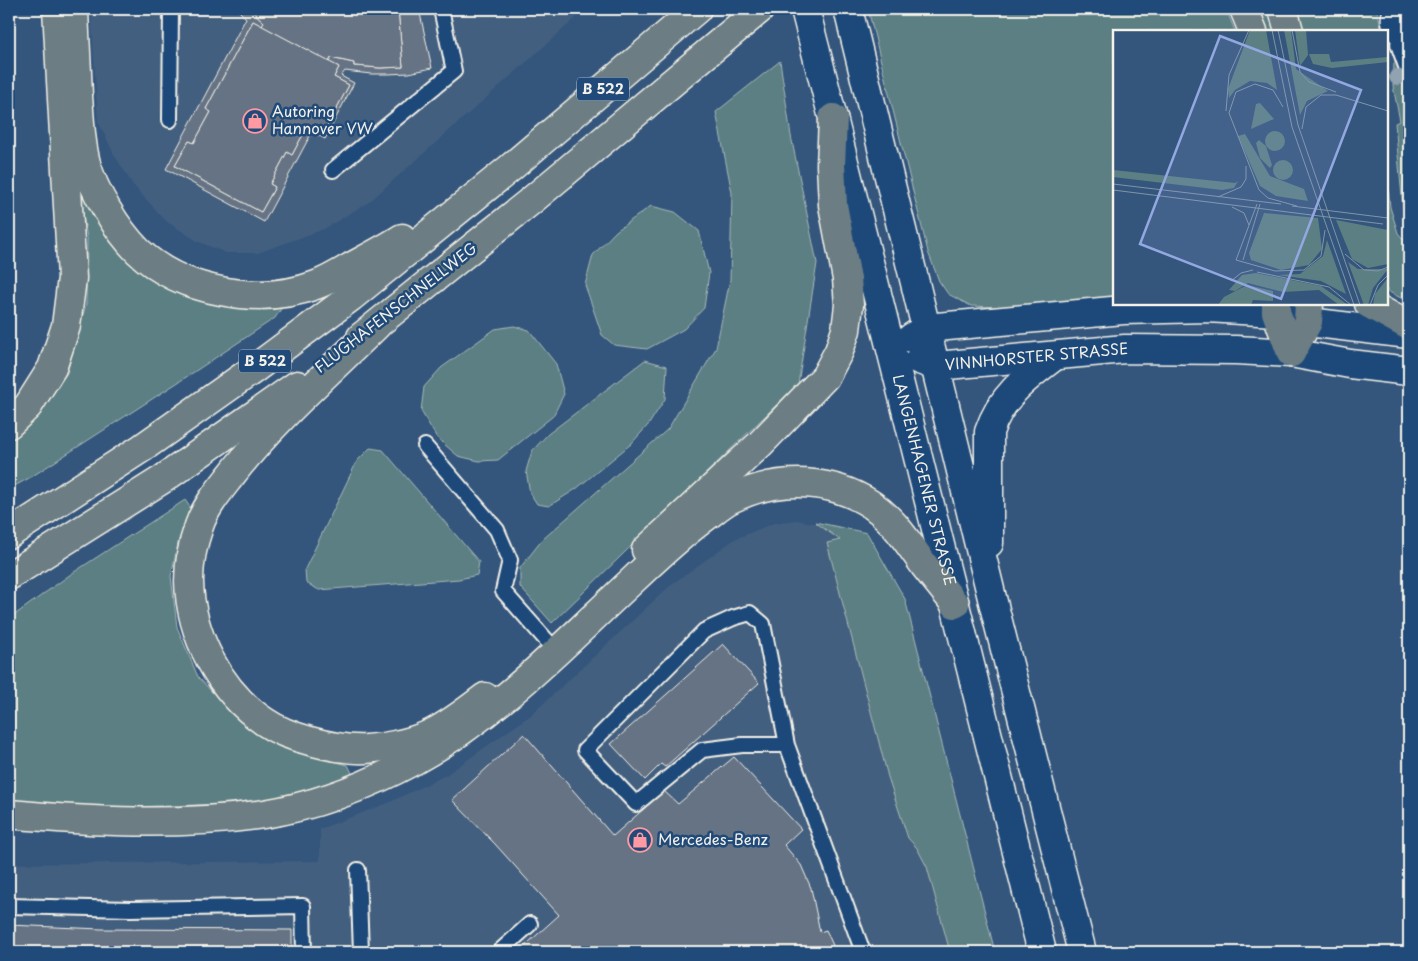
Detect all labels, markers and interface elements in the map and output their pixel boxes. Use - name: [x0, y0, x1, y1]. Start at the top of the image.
- inset map: [1113, 30, 1388, 305]
- road number: B 522: [577, 78, 629, 100]
- place label: Autoring Hannover VW: [272, 99, 373, 139]
- shop icon: Autoring Hannover VW: [242, 108, 268, 134]
- street label: FLUGHAFENSCHNELLWEG: [309, 236, 481, 378]
- street label: VINNHORSTER STRASSE: [944, 336, 1129, 375]
- road number: B 522: [239, 350, 291, 372]
- street label: LANGENHAGENER STRASSE: [888, 372, 963, 588]
- shop icon: Mercedes-Benz: [627, 827, 653, 853]
- place label: Mercedes-Benz: [658, 827, 768, 850]

